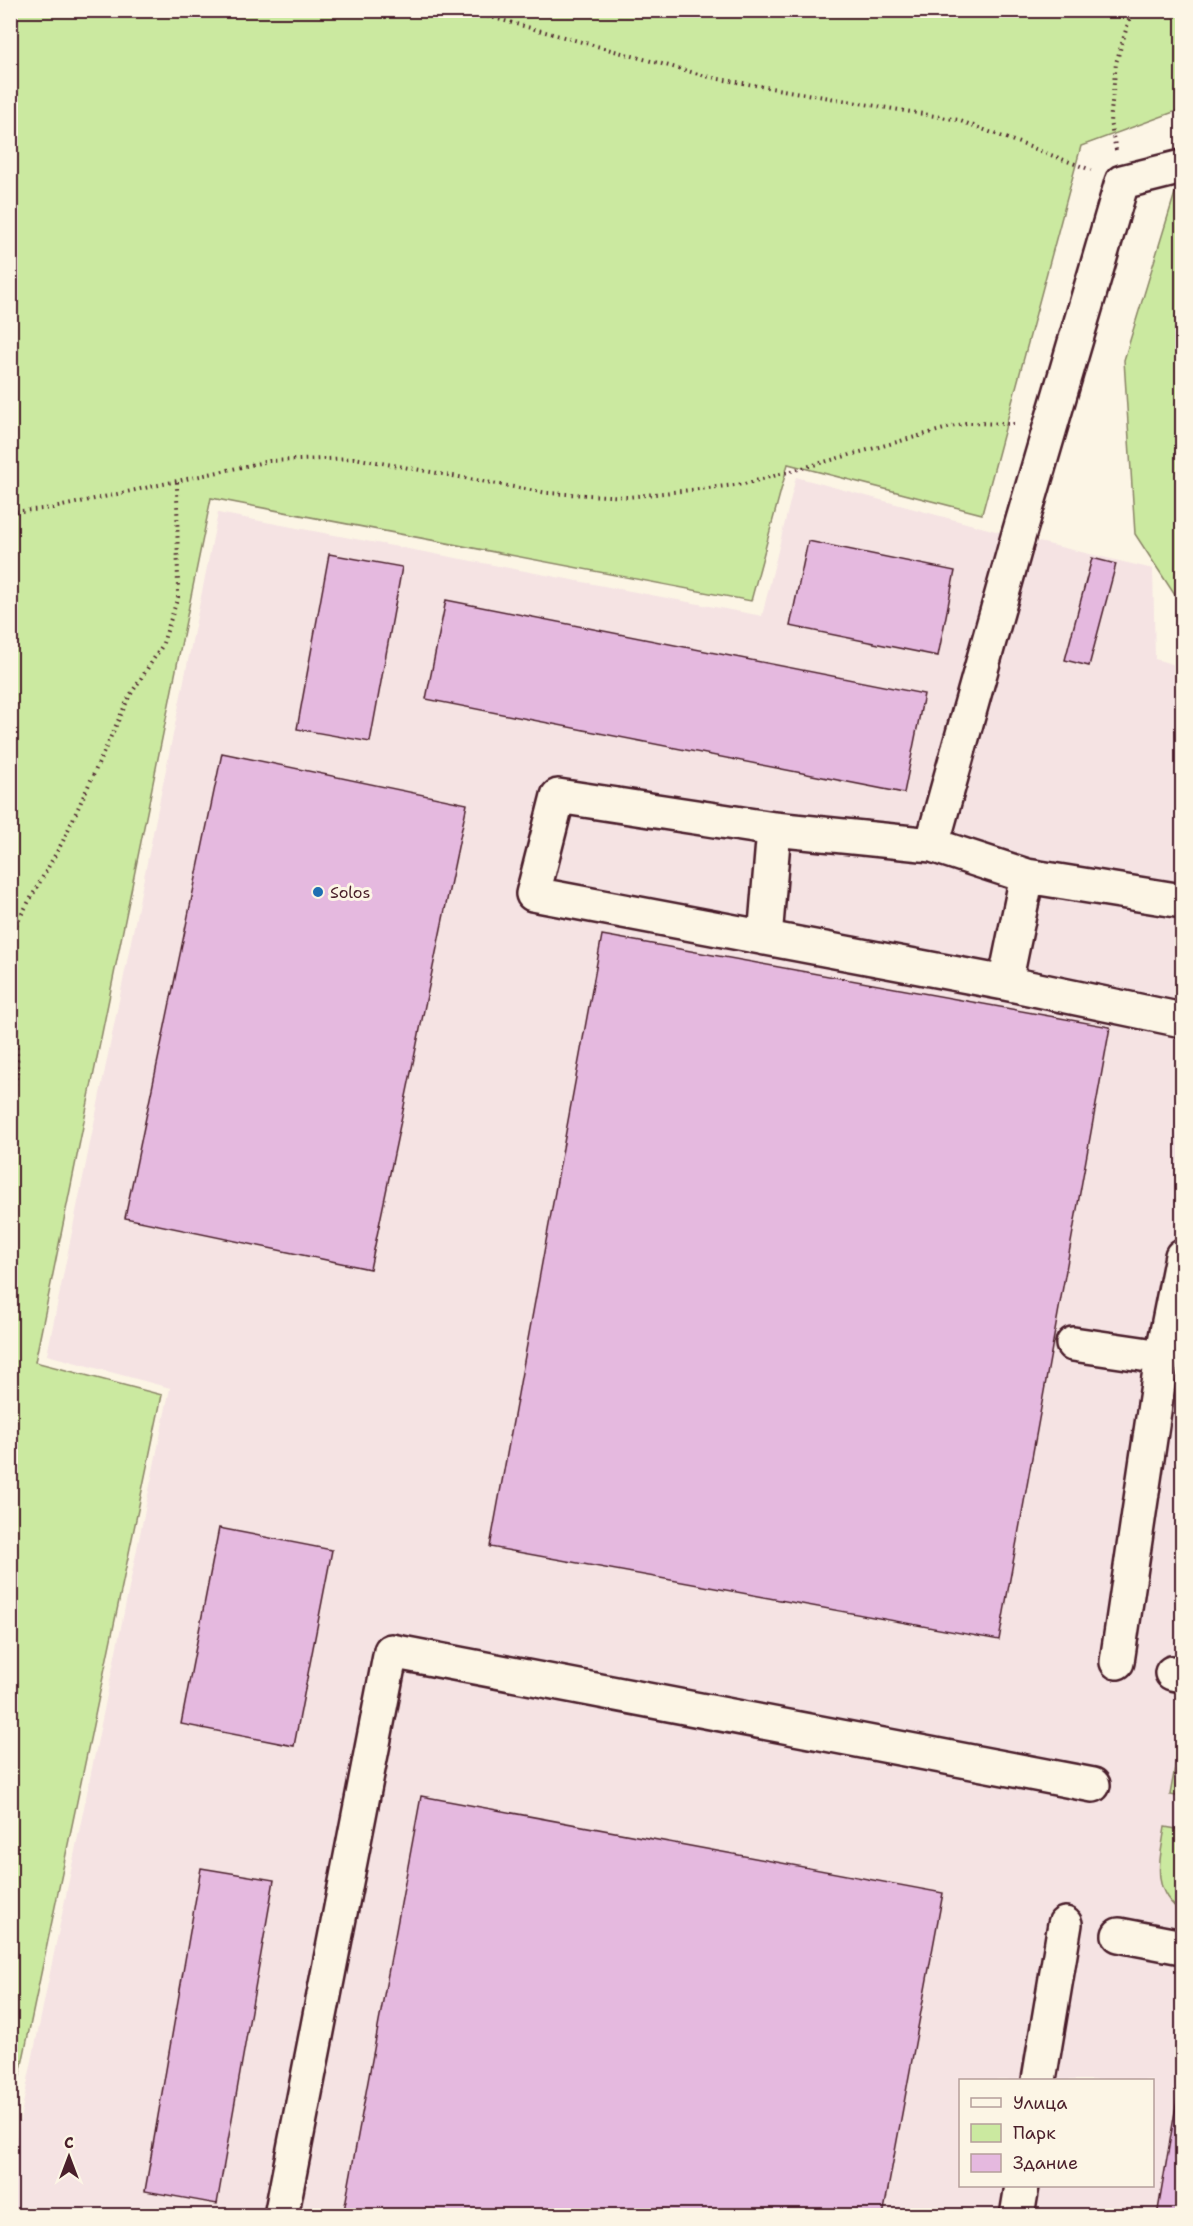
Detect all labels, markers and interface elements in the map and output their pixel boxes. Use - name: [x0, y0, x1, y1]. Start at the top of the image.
- place label: Solos: [330, 882, 370, 903]
- marker: Solos: [311, 885, 325, 899]
- legend: [959, 2079, 1154, 2187]
- text: Улица: [1013, 2091, 1067, 2115]
- text: Парк: [1013, 2121, 1056, 2145]
- north arrow: [39, 2127, 99, 2187]
- text: С: [64, 2132, 74, 2153]
- text: Здание: [1013, 2151, 1078, 2175]

